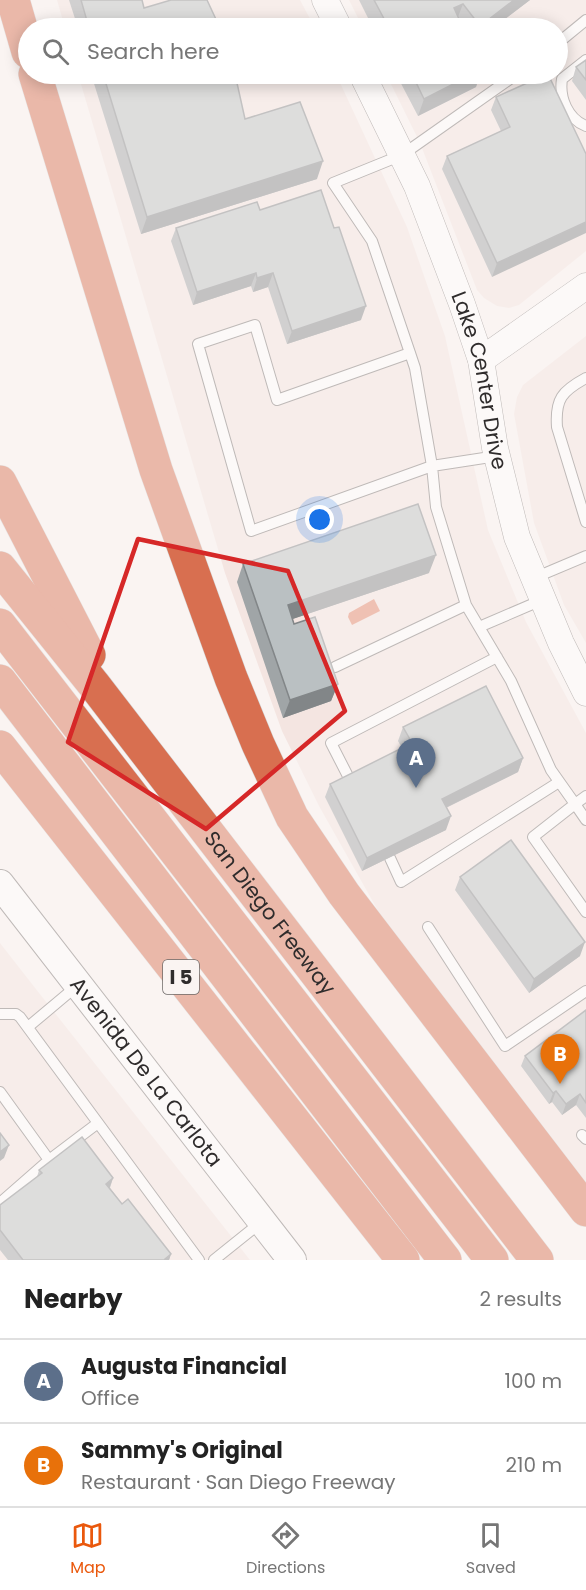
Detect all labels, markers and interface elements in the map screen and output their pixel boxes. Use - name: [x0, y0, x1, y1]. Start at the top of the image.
- search box: [18, 18, 568, 84]
- icon: search: [39, 35, 72, 68]
- text: Search here: [87, 36, 220, 67]
- street label: Lake Center Drive: [445, 287, 515, 473]
- your location: [305, 505, 334, 534]
- pin: A: [396, 738, 436, 788]
- street label: San Diego Freeway: [198, 825, 343, 1001]
- road number: I 5: [163, 960, 199, 994]
- street label: Avenida De La Carlota: [64, 971, 229, 1172]
- pin: B: [540, 1034, 580, 1084]
- text: Nearby: [24, 1281, 122, 1317]
- text: 2 results: [479, 1285, 562, 1313]
- text: Augusta Financial: [81, 1351, 287, 1382]
- text: A: [36, 1367, 51, 1395]
- text: 100 m: [505, 1367, 562, 1395]
- text: Office: [81, 1384, 139, 1412]
- text: Sammy's Original: [81, 1435, 283, 1466]
- text: B: [37, 1451, 50, 1479]
- text: 210 m: [506, 1451, 562, 1479]
- text: Restaurant · San Diego Freeway: [81, 1468, 396, 1496]
- tab: Map: [70, 1519, 106, 1580]
- tab: Directions: [246, 1519, 325, 1580]
- tab: Saved: [466, 1519, 516, 1580]

